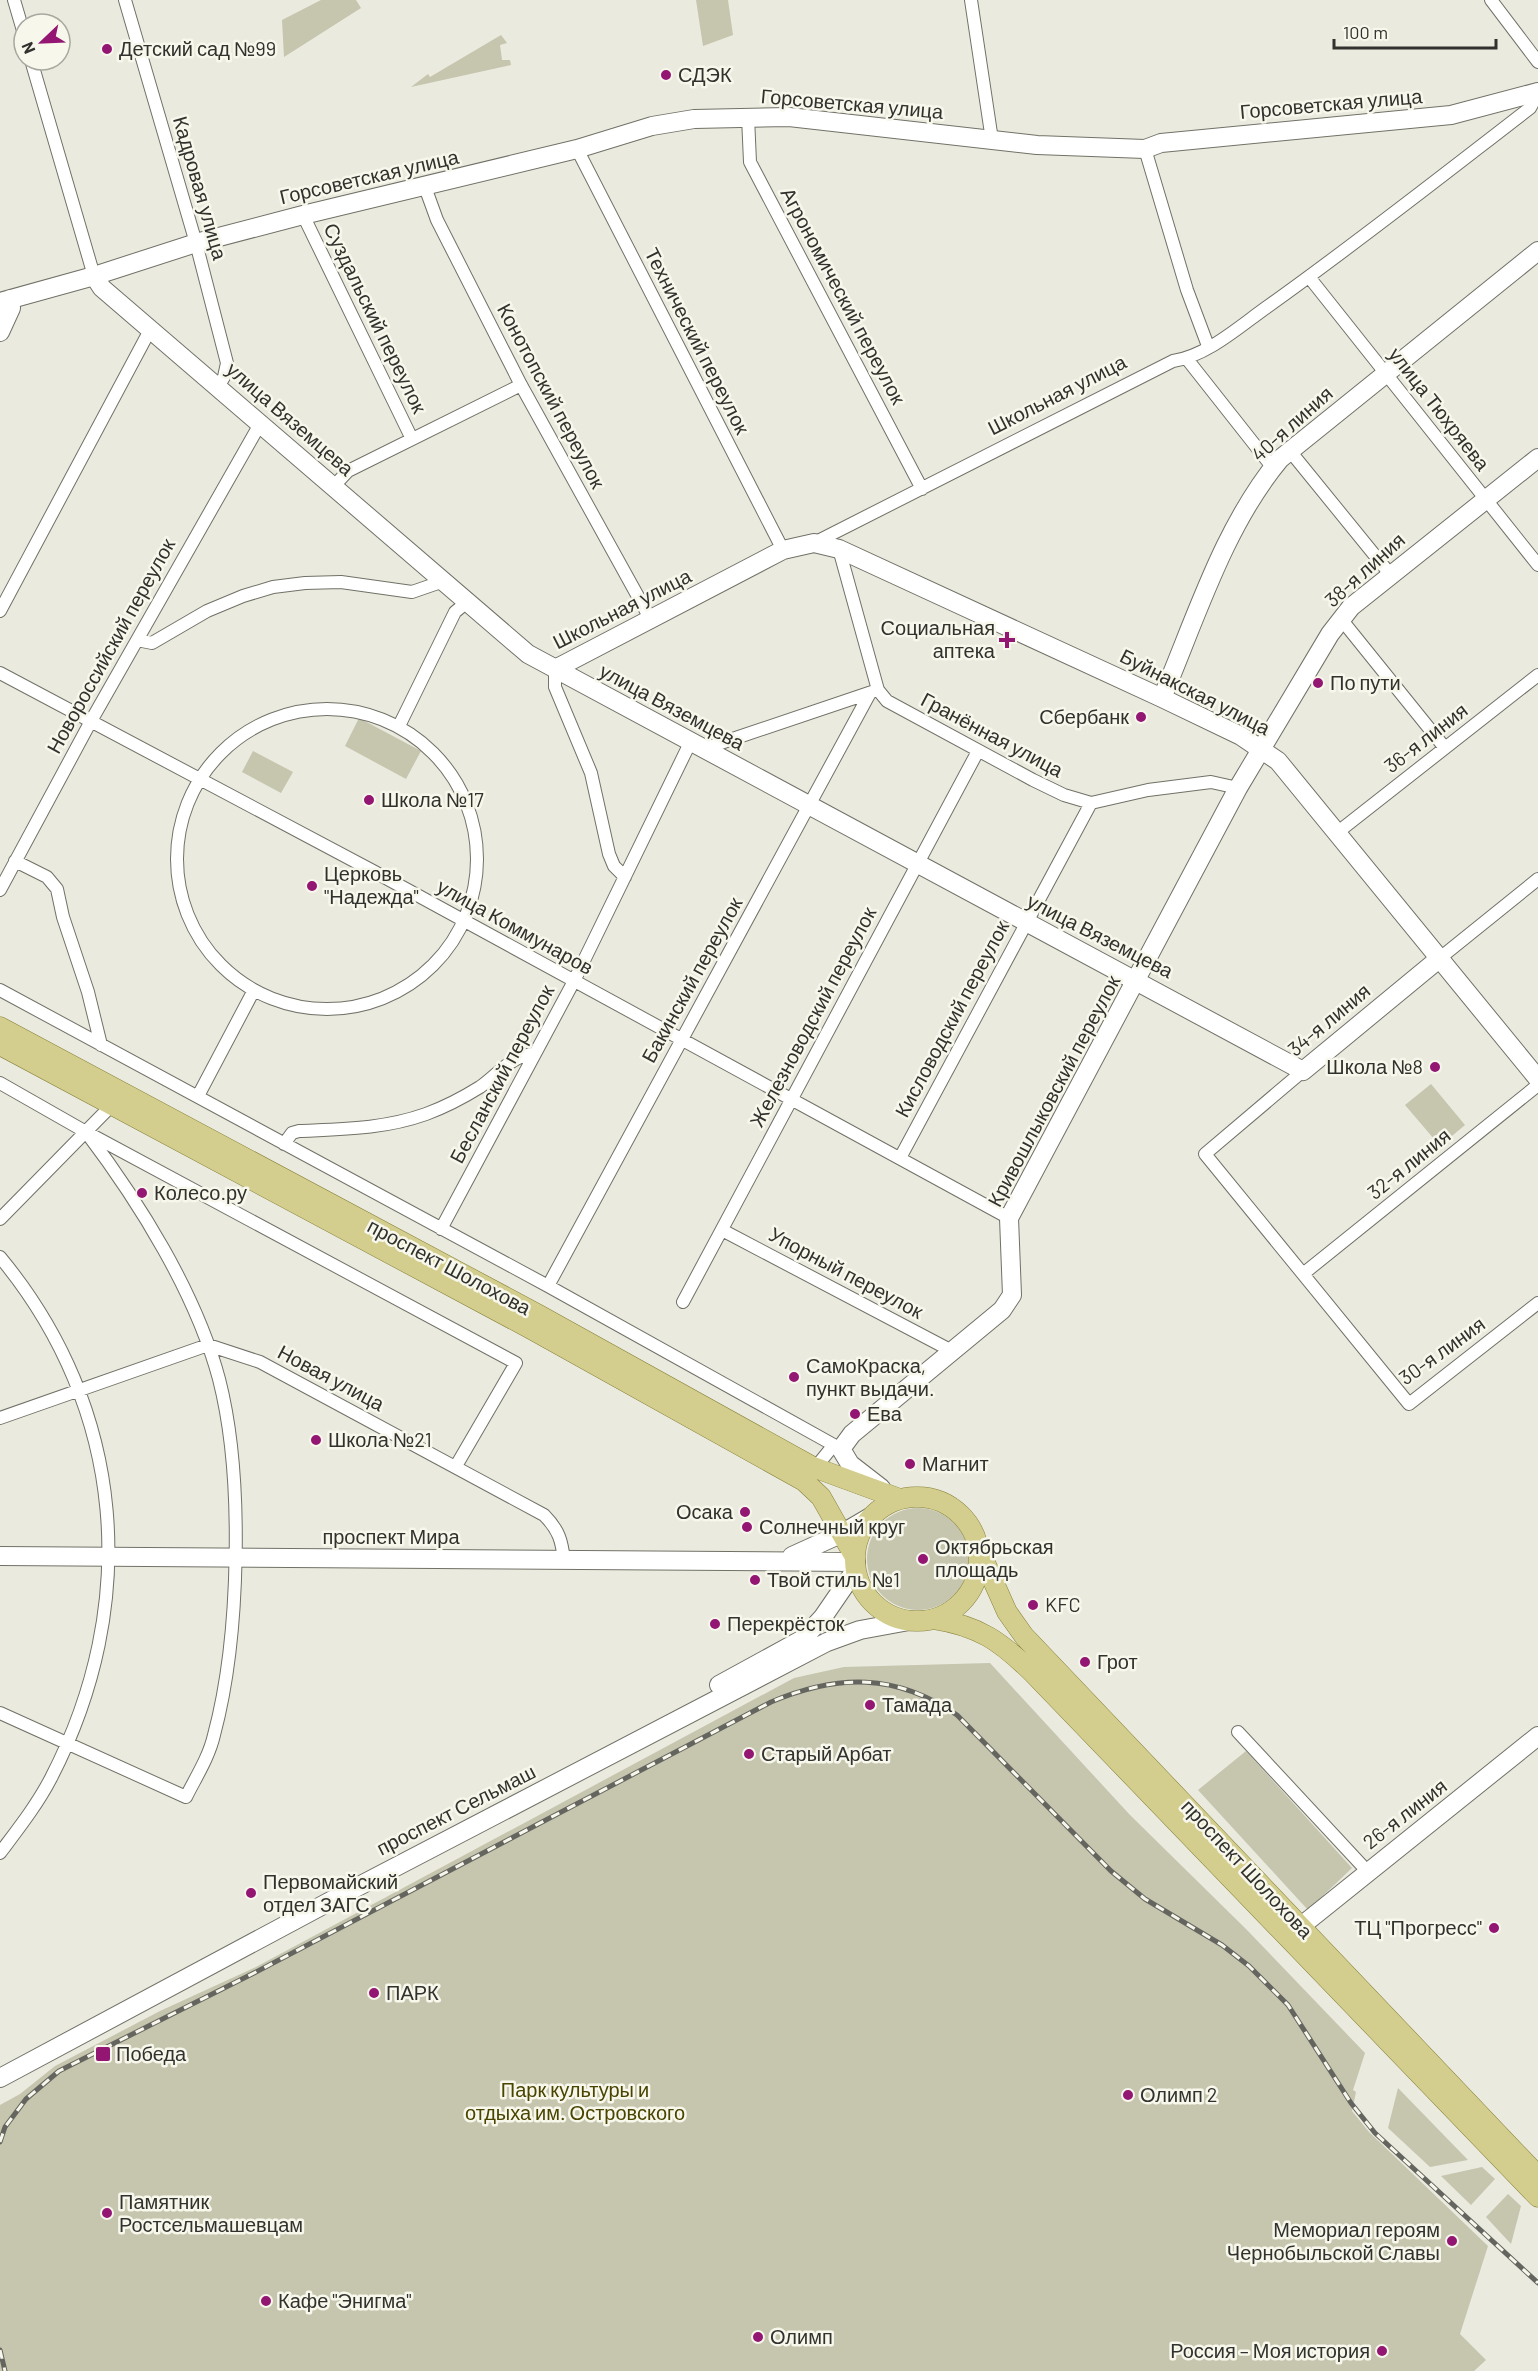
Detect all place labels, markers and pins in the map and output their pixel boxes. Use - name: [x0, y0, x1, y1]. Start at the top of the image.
- place label: Детский сад №99: [119, 36, 276, 60]
- marker: Детский сад №99: [100, 42, 114, 56]
- place label: СДЭК: [678, 62, 732, 86]
- marker: СДЭК: [659, 68, 673, 82]
- place label: Социальная аптека: [881, 615, 996, 662]
- marker: Социальная аптека: [1000, 633, 1014, 647]
- place label: По пути: [1330, 670, 1401, 694]
- marker: По пути: [1311, 676, 1325, 690]
- place label: Сбербанк: [1039, 704, 1129, 728]
- marker: Сбербанк: [1134, 710, 1148, 724]
- place label: Школа №17: [381, 787, 484, 811]
- marker: Школа №17: [362, 793, 376, 807]
- place label: Церковь "Надежда": [324, 861, 419, 908]
- marker: Церковь "Надежда": [305, 879, 319, 893]
- place label: Школа №8: [1326, 1054, 1423, 1078]
- marker: Школа №8: [1428, 1060, 1442, 1074]
- place label: Колесо.ру: [154, 1180, 247, 1204]
- marker: Колесо.ру: [135, 1186, 149, 1200]
- place label: СамоКраска, пункт выдачи.: [806, 1353, 935, 1400]
- marker: СамоКраска, пункт выдачи.: [787, 1370, 801, 1384]
- place label: Ева: [867, 1401, 903, 1425]
- marker: Ева: [848, 1407, 862, 1421]
- place label: Школа №21: [328, 1427, 432, 1451]
- marker: Школа №21: [309, 1433, 323, 1447]
- place label: Магнит: [922, 1451, 989, 1475]
- marker: Магнит: [903, 1457, 917, 1471]
- place label: Осака: [676, 1499, 734, 1523]
- marker: Осака: [738, 1505, 752, 1519]
- place label: Солнечный круг: [759, 1514, 905, 1538]
- marker: Солнечный круг: [740, 1520, 754, 1534]
- place label: Октябрьская площадь: [935, 1534, 1054, 1581]
- marker: Октябрьская площадь: [916, 1552, 930, 1566]
- place label: Твой стиль №1: [767, 1567, 900, 1591]
- marker: Твой стиль №1: [748, 1573, 762, 1587]
- place label: KFC: [1045, 1592, 1081, 1616]
- marker: KFC: [1026, 1598, 1040, 1612]
- place label: Перекрёсток: [727, 1611, 845, 1635]
- marker: Перекрёсток: [708, 1617, 722, 1631]
- place label: Грот: [1097, 1649, 1138, 1673]
- marker: Грот: [1078, 1655, 1092, 1669]
- place label: Тамада: [882, 1692, 953, 1716]
- marker: Тамада: [863, 1698, 877, 1712]
- place label: Старый Арбат: [761, 1741, 891, 1765]
- marker: Старый Арбат: [742, 1747, 756, 1761]
- place label: Первомайский отдел ЗАГС: [263, 1869, 398, 1916]
- marker: Первомайский отдел ЗАГС: [244, 1886, 258, 1900]
- place label: ТЦ "Прогресс": [1354, 1915, 1482, 1939]
- marker: ТЦ "Прогресс": [1487, 1921, 1501, 1935]
- place label: ПАРК: [386, 1980, 439, 2004]
- marker: ПАРК: [367, 1986, 381, 2000]
- place label: Победа: [116, 2041, 187, 2065]
- marker: Победа: [94, 2045, 112, 2063]
- place label: Олимп 2: [1140, 2082, 1217, 2106]
- marker: Олимп 2: [1121, 2088, 1135, 2102]
- place label: Памятник Ростсельмашевцам: [119, 2189, 303, 2236]
- marker: Памятник Ростсельмашевцам: [100, 2206, 114, 2220]
- place label: Мемориал героям Чернобыльской Славы: [1227, 2217, 1440, 2264]
- marker: Мемориал героям Чернобыльской Славы: [1445, 2234, 1459, 2248]
- place label: Кафе "Энигма": [278, 2288, 412, 2312]
- marker: Кафе "Энигма": [259, 2294, 273, 2308]
- place label: Олимп: [770, 2324, 833, 2348]
- marker: Олимп: [751, 2330, 765, 2344]
- place label: Россия – Моя история: [1170, 2338, 1370, 2362]
- marker: Россия – Моя история: [1375, 2344, 1389, 2358]

